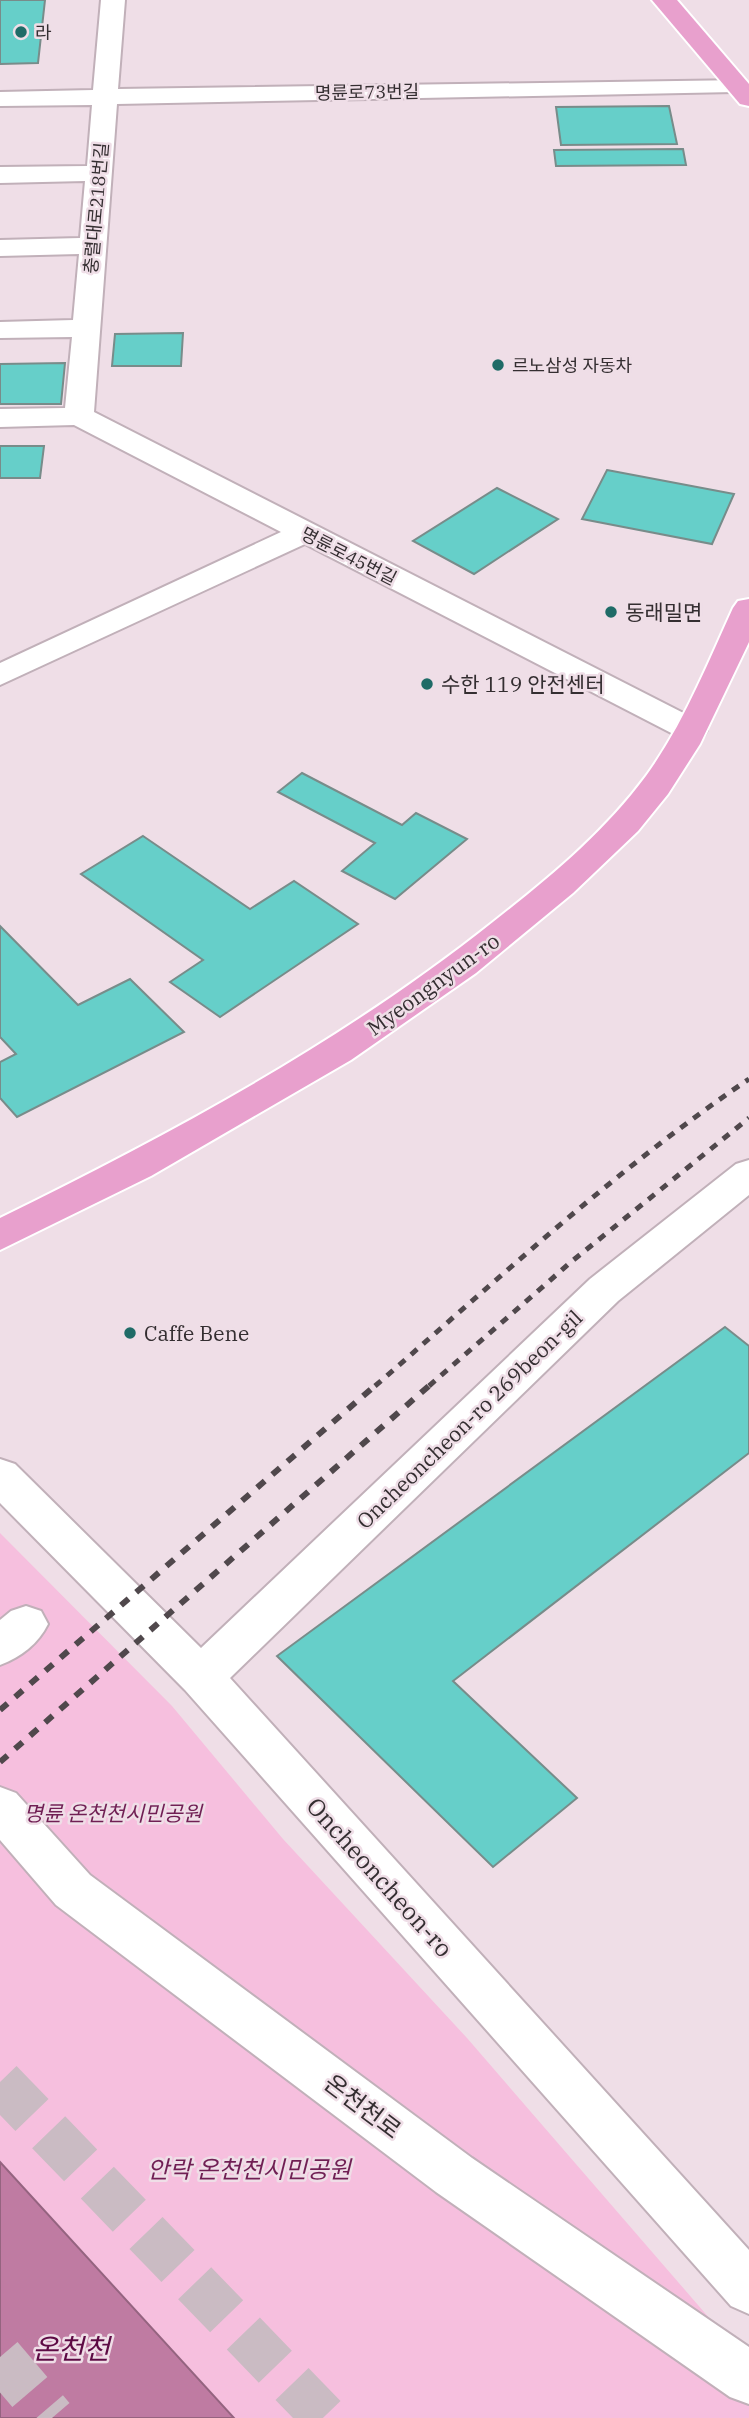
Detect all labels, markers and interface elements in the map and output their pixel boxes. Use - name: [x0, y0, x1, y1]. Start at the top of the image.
- place label: 라: [35, 21, 52, 44]
- marker: 라: [13, 24, 29, 40]
- street label: 명륜로73번길: [315, 80, 419, 104]
- street label: 충렬대로218번길: [79, 141, 113, 275]
- place label: 르노삼성 자동차: [512, 354, 633, 377]
- marker: 르노삼성 자동차: [490, 357, 506, 373]
- street label: 명륜로45번길: [297, 522, 401, 590]
- place label: 동래밀면: [625, 598, 702, 626]
- marker: 동래밀면: [603, 604, 619, 620]
- place label: 수한 119 안전센터: [441, 670, 604, 698]
- marker: 수한 119 안전센터: [419, 676, 435, 692]
- street label: Myeongnyun-ro: [361, 926, 505, 1042]
- street label: Oncheoncheon-ro 269beon-gil: [350, 1303, 588, 1535]
- place label: Caffe Bene: [144, 1319, 249, 1347]
- marker: Caffe Bene: [122, 1325, 138, 1341]
- street label: Oncheoncheon-ro: [300, 1790, 460, 1964]
- park label: 명륜 온천천시민공원: [24, 1799, 204, 1827]
- street label: 온천천로: [318, 2067, 408, 2145]
- park label: 안락 온천천시민공원: [147, 2153, 353, 2185]
- water label: 온천천: [32, 2330, 113, 2367]

